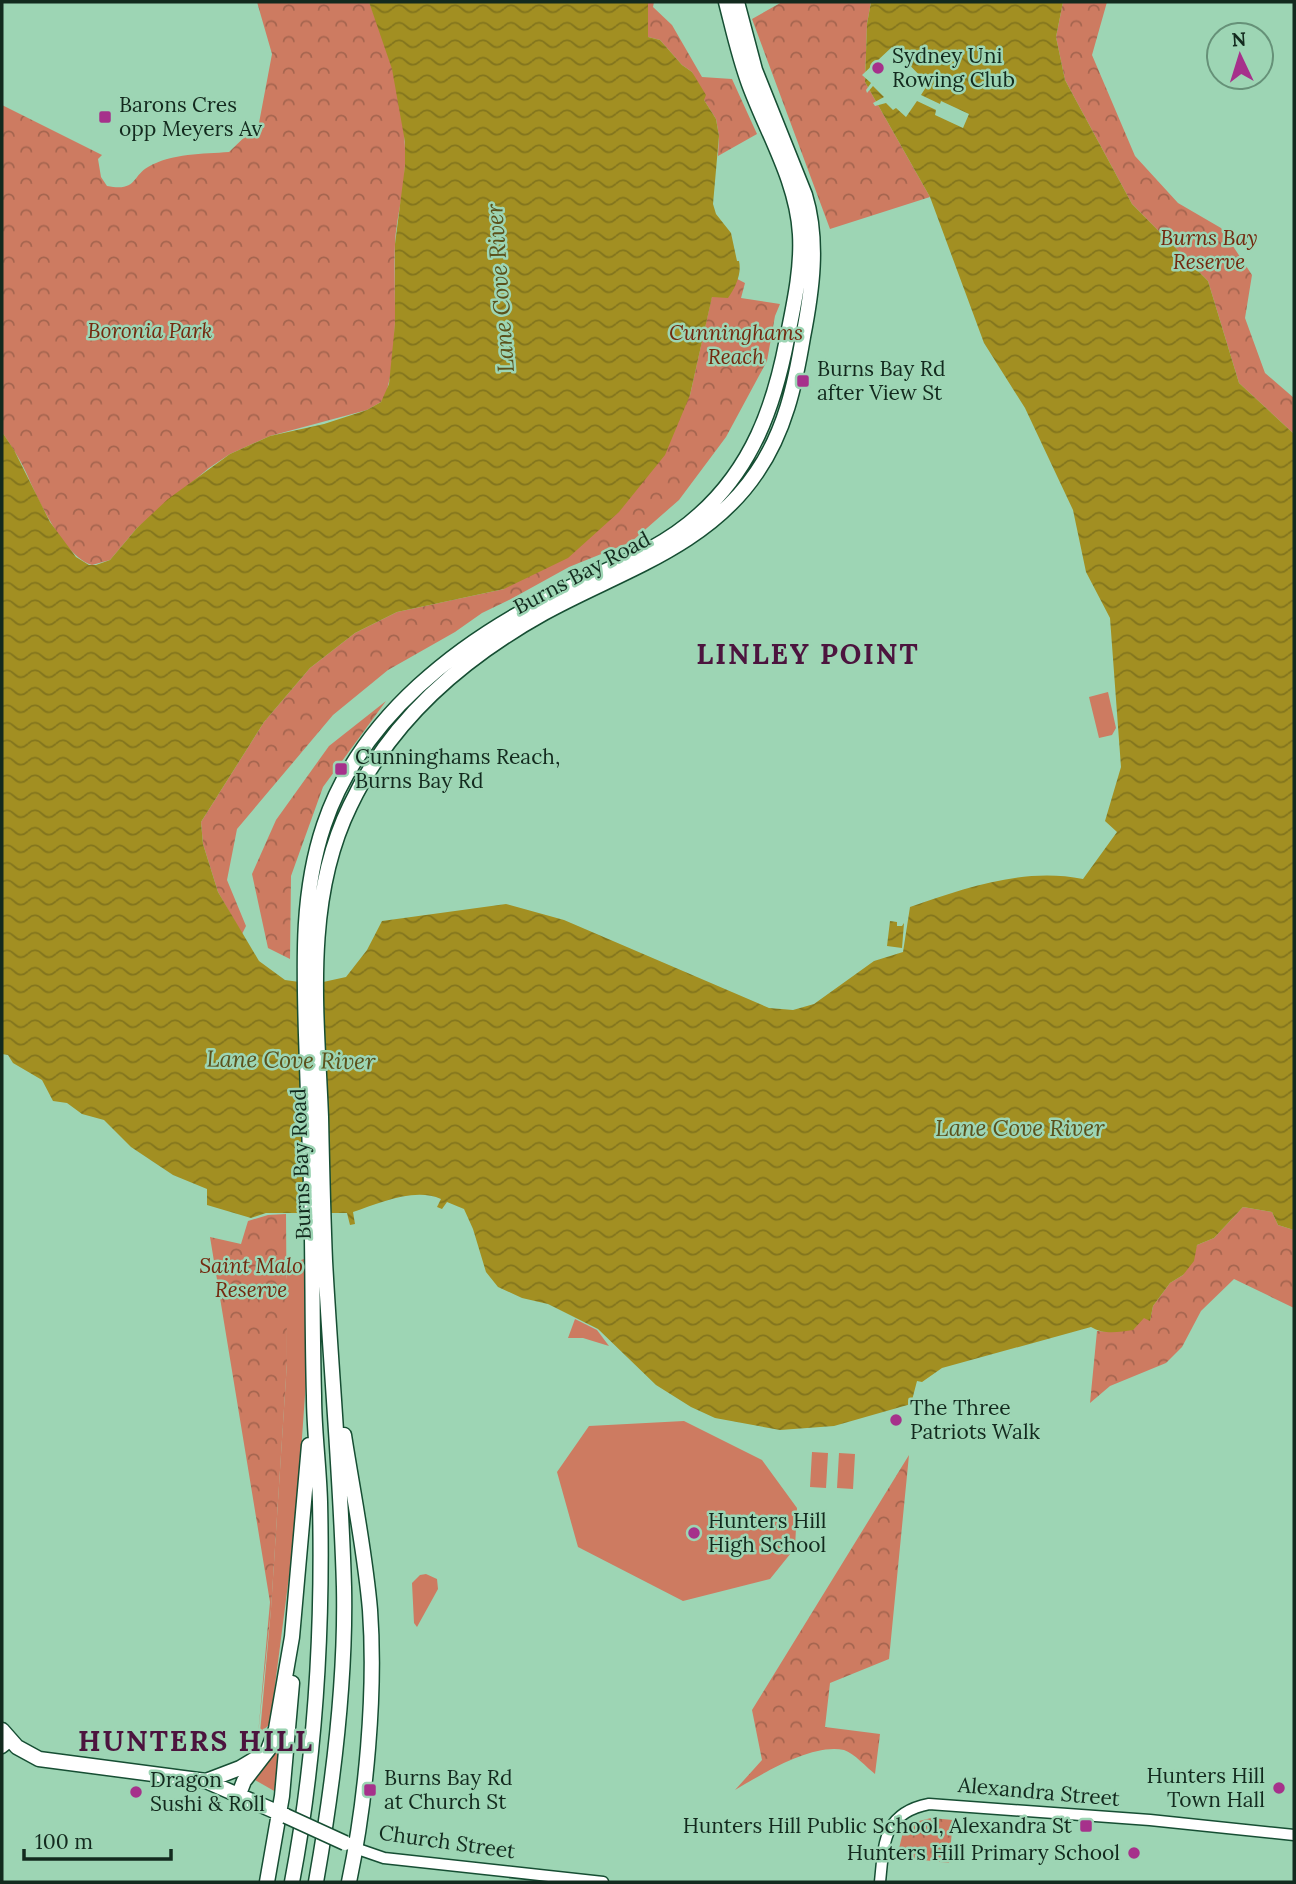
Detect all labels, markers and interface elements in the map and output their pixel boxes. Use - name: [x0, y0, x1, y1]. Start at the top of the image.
- north arrow: [1205, 21, 1275, 91]
- text: N: [1231, 27, 1247, 52]
- place label: Sydney Uni Rowing Club: [892, 42, 1015, 93]
- marker: Sydney Uni Rowing Club: [870, 60, 886, 76]
- place label: Barons Cres opp Meyers Av: [119, 91, 263, 142]
- marker: Barons Cres opp Meyers Av: [97, 109, 113, 125]
- water label: Lane Cove River: [479, 202, 520, 373]
- park label: Burns Bay Reserve: [1160, 224, 1258, 275]
- park label: Boronia Park: [87, 317, 213, 344]
- park label: Cunninghams Reach: [669, 319, 803, 370]
- place label: Burns Bay Rd after View St: [817, 355, 945, 406]
- marker: Burns Bay Rd after View St: [795, 373, 811, 389]
- street label: Burns Bay Road: [509, 525, 655, 620]
- district label: LINLEY POINT: [696, 636, 920, 672]
- place label: Cunninghams Reach, Burns Bay Rd: [355, 743, 560, 794]
- marker: Cunninghams Reach, Burns Bay Rd: [333, 761, 349, 777]
- water label: Lane Cove River: [206, 1044, 376, 1075]
- street label: Burns Bay Road: [284, 1088, 317, 1240]
- water label: Lane Cove River: [935, 1113, 1105, 1142]
- park label: Saint Malo Reserve: [199, 1252, 303, 1303]
- place label: The Three Patriots Walk: [910, 1394, 1041, 1445]
- marker: The Three Patriots Walk: [888, 1412, 904, 1428]
- place label: Hunters Hill High School: [708, 1507, 826, 1558]
- marker: Hunters Hill High School: [686, 1525, 702, 1541]
- district label: HUNTERS HILL: [78, 1723, 314, 1759]
- place label: Hunters Hill Town Hall: [1147, 1762, 1265, 1813]
- place label: Burns Bay Rd at Church St: [384, 1764, 512, 1815]
- place label: Dragon Sushi & Roll: [150, 1766, 265, 1817]
- street label: Alexandra Street: [956, 1771, 1122, 1812]
- marker: Hunters Hill Town Hall: [1271, 1780, 1287, 1796]
- marker: Burns Bay Rd at Church St: [362, 1782, 378, 1798]
- marker: Dragon Sushi & Roll: [128, 1784, 144, 1800]
- place label: Hunters Hill Public School, Alexandra St: [683, 1812, 1073, 1839]
- scale bar: [24, 1818, 172, 1862]
- marker: Hunters Hill Public School, Alexandra St: [1078, 1818, 1094, 1834]
- street label: Church Street: [377, 1819, 518, 1865]
- text: 100 m: [35, 1828, 93, 1855]
- place label: Hunters Hill Primary School: [847, 1839, 1120, 1866]
- marker: Hunters Hill Primary School: [1126, 1845, 1142, 1861]

